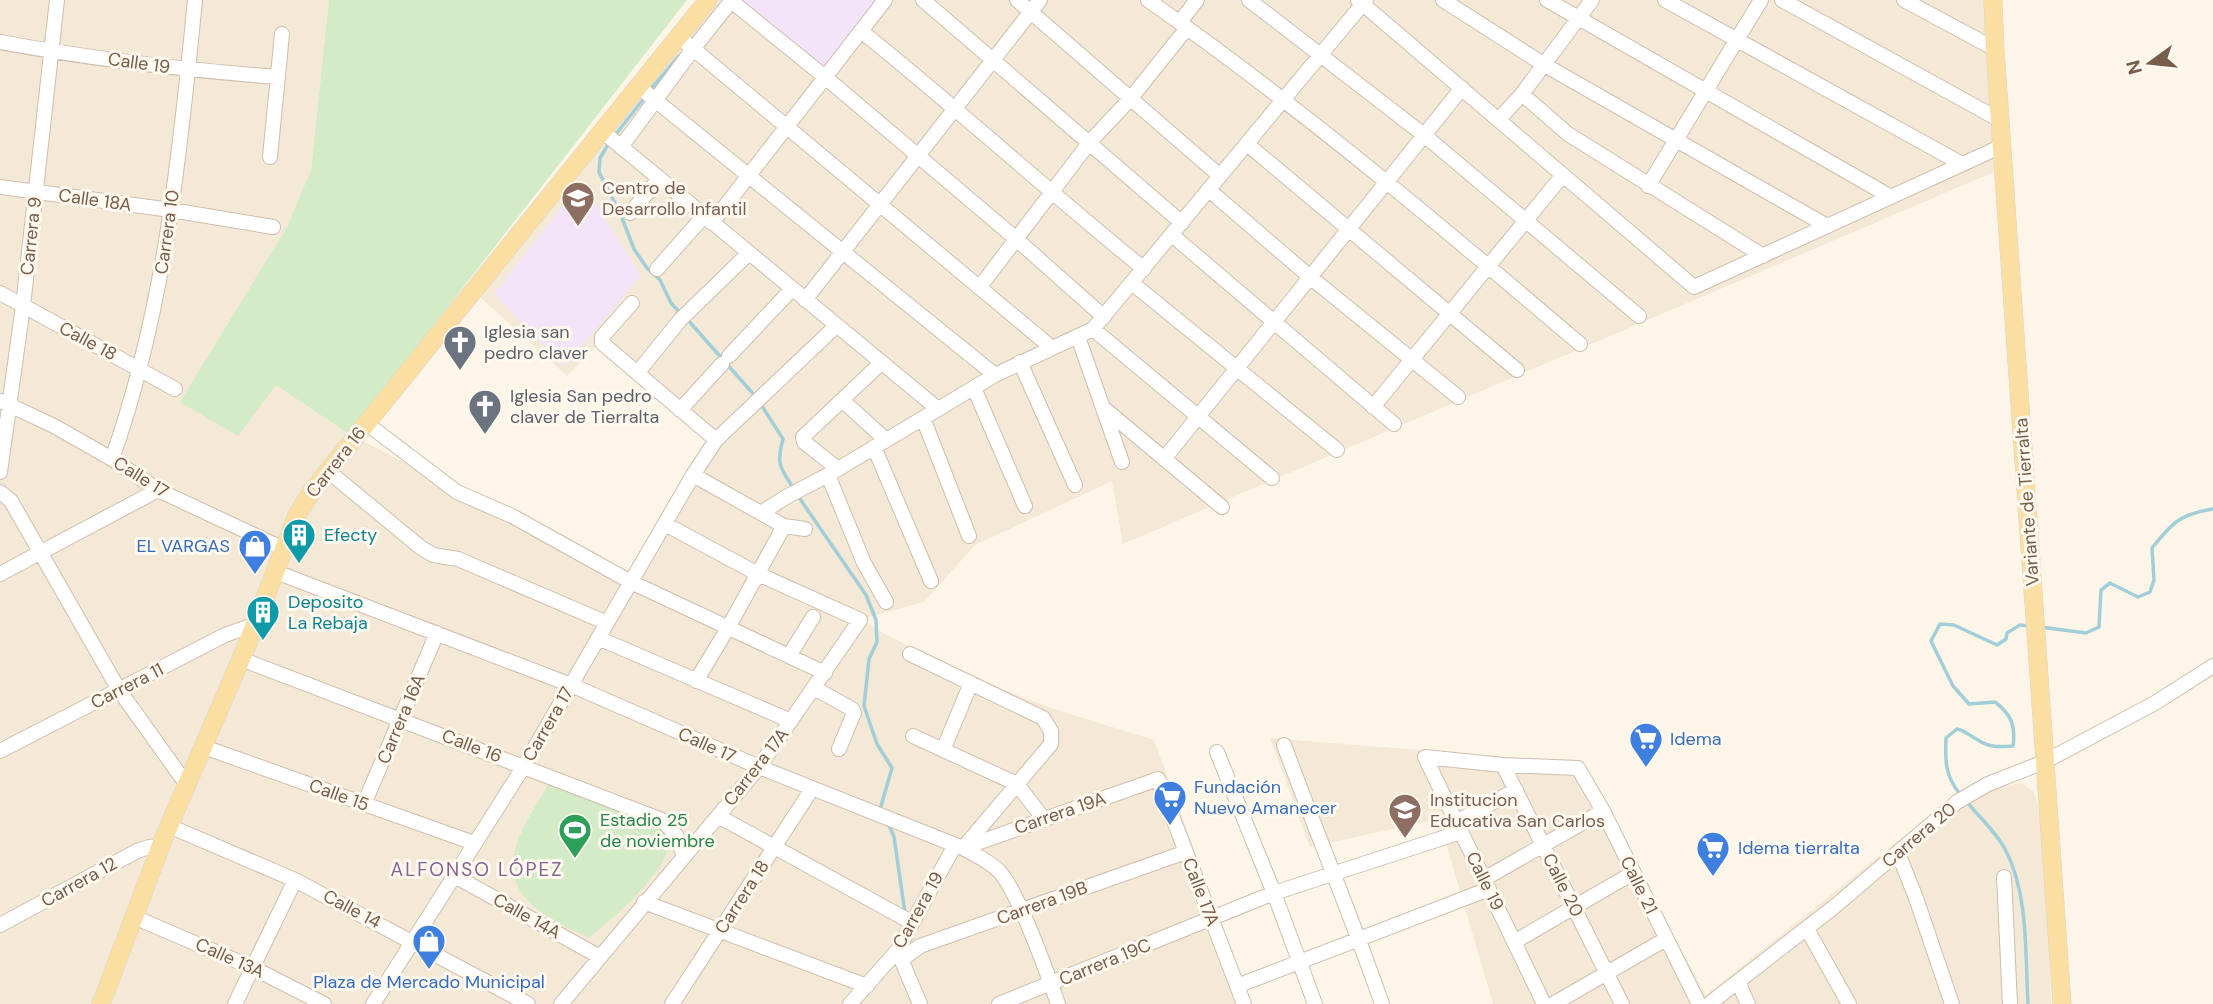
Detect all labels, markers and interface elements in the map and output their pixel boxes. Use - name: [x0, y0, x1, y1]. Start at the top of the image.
- north arrow: [2115, 28, 2185, 98]
- street label: Calle 19: [106, 47, 172, 79]
- text: N: [2120, 57, 2148, 77]
- place label: Centro de Desarrollo Infantil: [602, 176, 746, 221]
- school or university icon: Centro de Desarrollo Infantil: [559, 179, 597, 228]
- street label: Calle 18A: [57, 183, 133, 217]
- street label: Carrera 10: [149, 188, 185, 276]
- street label: Carrera 9: [15, 196, 47, 276]
- street label: Calle 18: [55, 316, 121, 366]
- place label: Iglesia san pedro claver: [484, 320, 589, 365]
- church icon: Iglesia san pedro claver: [441, 323, 479, 372]
- place label: Iglesia San pedro claver de Tierralta: [510, 384, 659, 429]
- church icon: Iglesia San pedro claver de Tierralta: [466, 387, 504, 436]
- street label: Variante de Tierralta: [2009, 417, 2045, 587]
- street label: Carrera 16: [301, 421, 371, 503]
- street label: Calle 17: [109, 451, 173, 503]
- building icon: Efecty: [280, 516, 318, 565]
- place label: Efecty: [324, 523, 377, 547]
- shop icon: EL VARGAS: [236, 527, 274, 576]
- place label: EL VARGAS: [137, 534, 230, 558]
- place label: Deposito La Rebaja: [288, 590, 368, 635]
- building icon: Deposito La Rebaja: [244, 593, 282, 642]
- street label: Carrera 11: [87, 658, 167, 714]
- street label: Carrera 16A: [371, 670, 431, 768]
- street label: Carrera 17: [517, 682, 579, 766]
- supermarket icon: Idema: [1627, 720, 1665, 769]
- street label: Calle 17: [674, 722, 740, 768]
- street label: Carrera 17A: [718, 723, 794, 811]
- street label: Calle 16: [438, 724, 506, 768]
- place label: Idema: [1670, 727, 1722, 751]
- street label: Calle 15: [306, 773, 372, 817]
- place label: Fundación Nuevo Amanecer: [1194, 775, 1337, 820]
- supermarket icon: Fundación Nuevo Amanecer: [1151, 778, 1189, 827]
- street label: Carrera 19A: [1011, 786, 1109, 840]
- place label: Institucion Educativa San Carlos: [1430, 788, 1605, 833]
- school or university icon: Institucion Educativa San Carlos: [1386, 791, 1424, 840]
- street label: Carrera 20: [1877, 797, 1961, 873]
- place label: Estadio 25 de noviembre: [600, 808, 715, 853]
- sports icon: Estadio 25 de noviembre: [556, 811, 594, 860]
- supermarket icon: Idema tierralta: [1694, 829, 1732, 878]
- place label: Idema tierralta: [1738, 836, 1860, 860]
- street label: Calle 19: [1460, 848, 1510, 914]
- street label: Calle 20: [1537, 849, 1589, 921]
- street label: Carrera 12: [37, 851, 121, 913]
- street label: Calle 21: [1615, 852, 1663, 918]
- street label: Calle 17A: [1177, 854, 1225, 930]
- street label: Carrera 18: [709, 855, 775, 939]
- district label: ALFONSO LÓPEZ: [391, 857, 563, 882]
- street label: Carrera 19: [887, 867, 949, 953]
- street label: Carrera 19B: [993, 875, 1091, 931]
- street label: Calle 14: [319, 884, 385, 934]
- street label: Calle 14A: [489, 888, 565, 945]
- shop icon: Plaza de Mercado Municipal: [410, 922, 448, 971]
- street label: Calle 13A: [192, 932, 268, 984]
- street label: Carrera 19C: [1056, 933, 1155, 991]
- place label: Plaza de Mercado Municipal: [313, 970, 545, 994]

